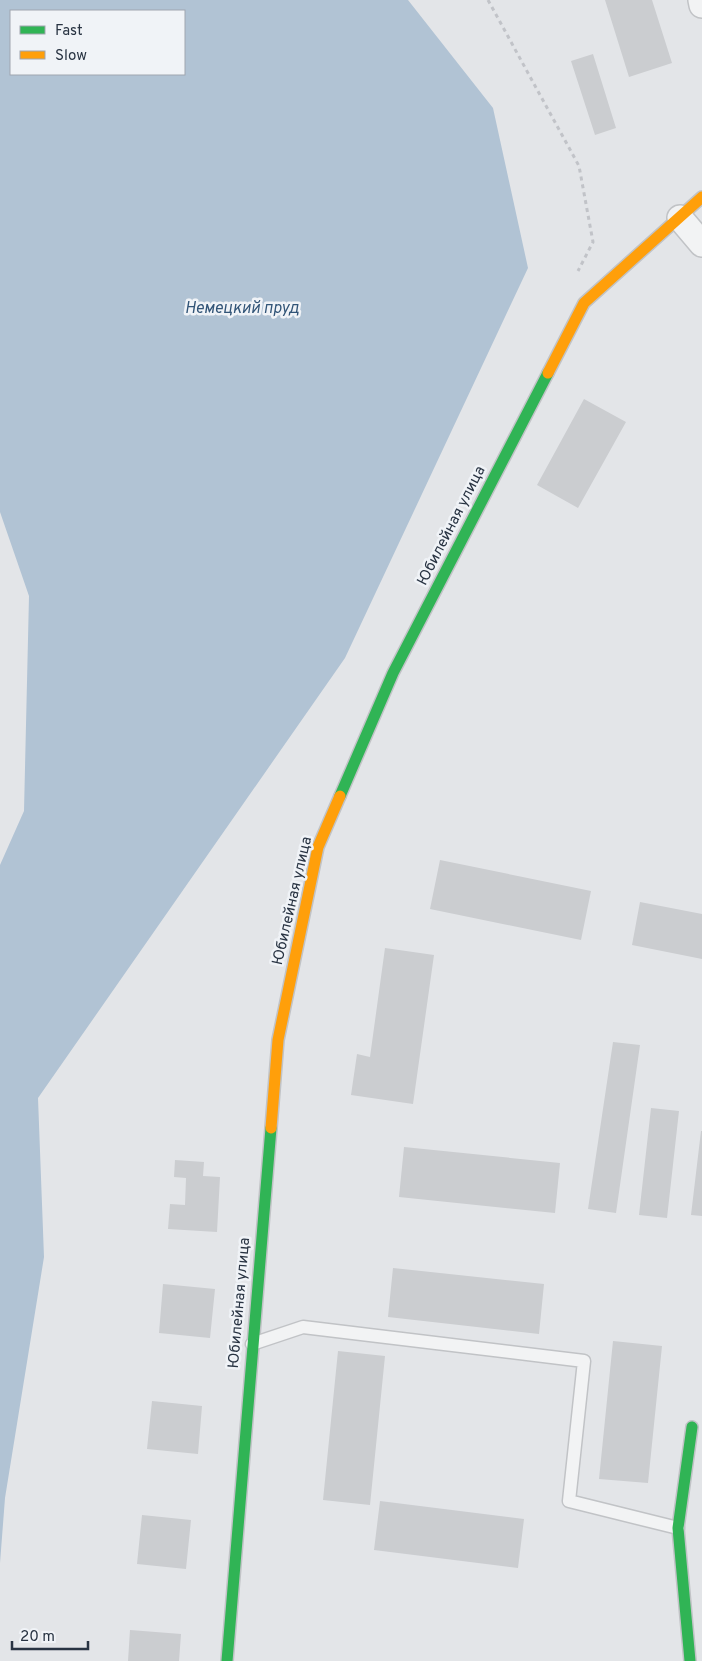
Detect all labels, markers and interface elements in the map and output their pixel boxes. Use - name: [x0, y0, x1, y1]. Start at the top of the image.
- legend: [10, 10, 185, 75]
- text: Fast: [55, 22, 83, 41]
- text: Slow: [55, 47, 87, 66]
- water label: Немецкий пруд: [185, 299, 299, 319]
- street label: Юбилейная улица: [414, 463, 490, 589]
- street label: Юбилейная улица: [269, 835, 317, 967]
- street label: Юбилейная улица: [225, 1237, 255, 1369]
- scale bar: [12, 1618, 89, 1650]
- text: 20 m: [20, 1628, 55, 1647]

